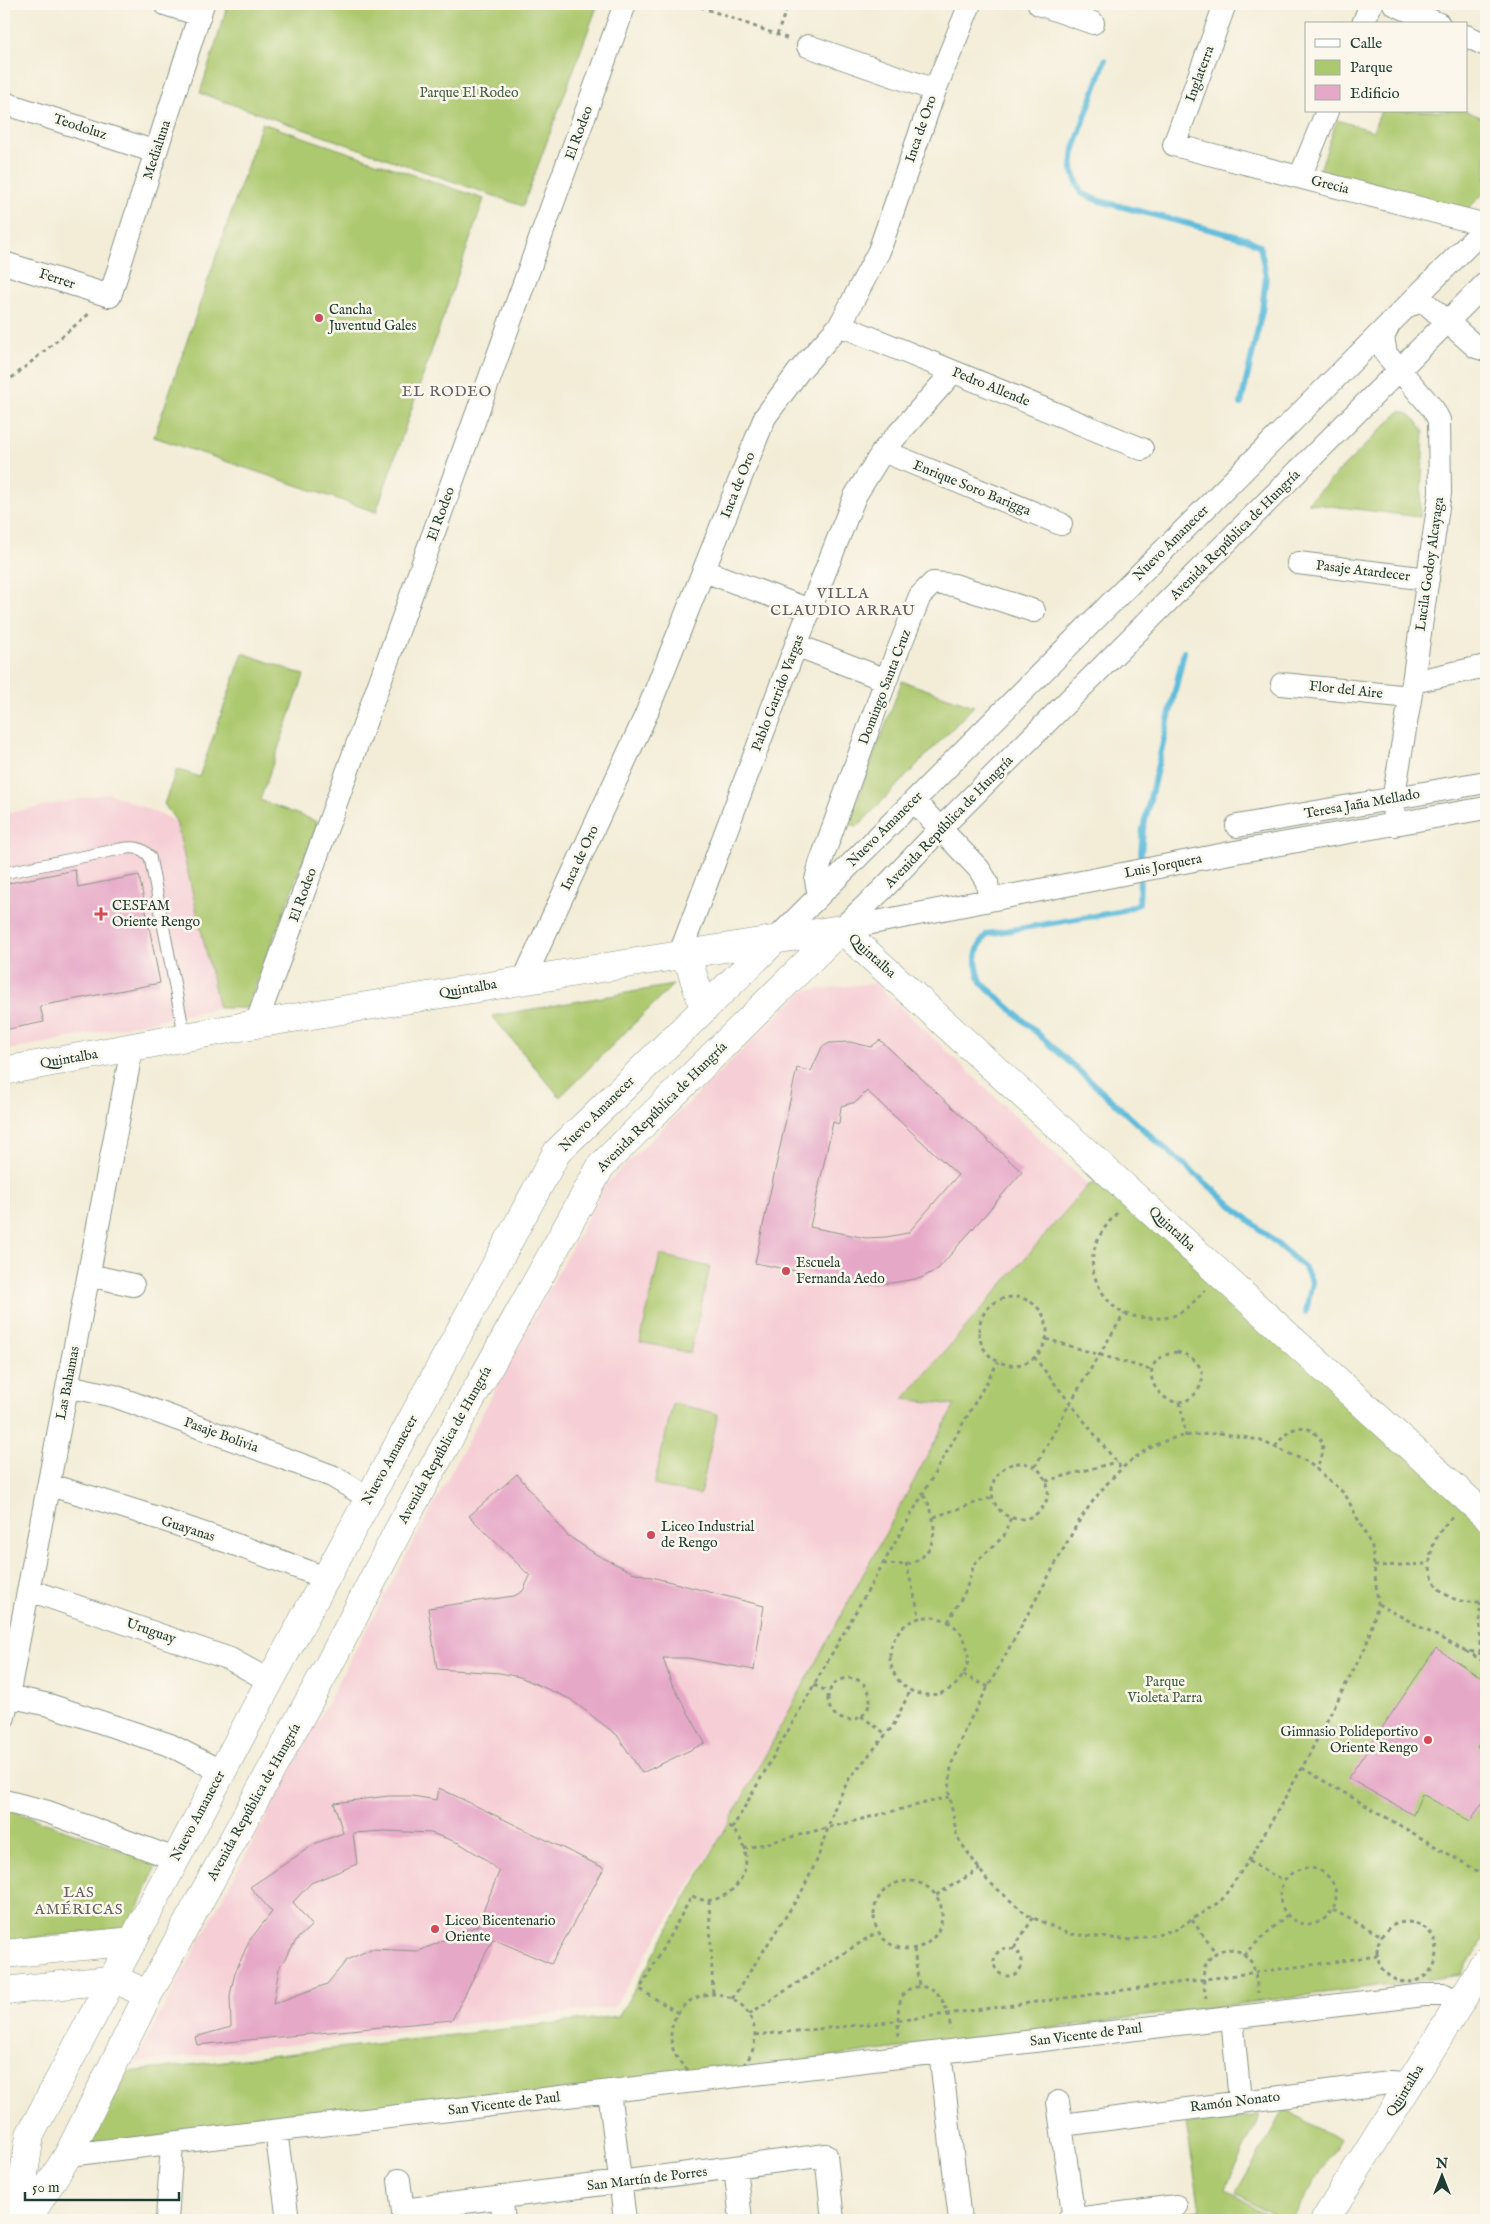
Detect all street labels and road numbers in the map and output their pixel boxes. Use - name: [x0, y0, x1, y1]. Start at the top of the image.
- street label: Inglaterra: [1182, 43, 1219, 105]
- street label: Inca de Oro: [901, 93, 941, 165]
- street label: El Rodeo: [561, 103, 597, 162]
- street label: Teodoluz: [51, 110, 110, 144]
- street label: Medialuna: [139, 117, 175, 182]
- street label: Grecia: [1309, 172, 1352, 199]
- street label: Ferrer: [37, 265, 77, 293]
- street label: Pedro Allende: [949, 363, 1033, 411]
- street label: Inca de Oro: [717, 449, 760, 521]
- street label: Enrique Soro Barigga: [910, 456, 1034, 520]
- street label: Avenida República de Hungría: [1165, 465, 1305, 605]
- street label: El Rodeo: [423, 484, 459, 543]
- street label: Lucila Godoy Alcayaga: [1412, 495, 1448, 632]
- street label: Nuevo Amanecer: [1129, 501, 1213, 585]
- street label: Pasaje Atardecer: [1315, 556, 1411, 586]
- street label: Domingo Santa Cruz: [855, 626, 916, 747]
- street label: Pablo Garrido Vargas: [748, 632, 808, 754]
- street label: Flor del Aire: [1308, 677, 1384, 703]
- street label: Avenida República de Hungría: [880, 751, 1018, 893]
- street label: Teresa Jaña Mellado: [1303, 785, 1422, 823]
- street label: Nuevo Amanecer: [843, 787, 927, 871]
- street label: Inca de Oro: [557, 822, 603, 893]
- street label: Luis Jorquera: [1123, 849, 1204, 882]
- street label: El Rodeo: [285, 865, 321, 924]
- street label: Quintalba: [844, 930, 900, 983]
- street label: Quintalba: [438, 975, 499, 1003]
- street label: Avenida República de Hungría: [592, 1037, 732, 1177]
- street label: Quintalba: [39, 1045, 100, 1073]
- street label: Nuevo Amanecer: [555, 1072, 639, 1156]
- street label: Quintalba: [1145, 1203, 1200, 1256]
- street label: Las Bahamas: [52, 1345, 84, 1421]
- street label: Avenida República de Hungría: [394, 1362, 496, 1528]
- street label: Nuevo Amanecer: [358, 1412, 422, 1508]
- street label: Pasaje Bolivia: [181, 1413, 262, 1457]
- street label: Guayanas: [159, 1512, 217, 1546]
- street label: Uruguay: [124, 1614, 178, 1648]
- street label: Avenida República de Hungría: [203, 1719, 305, 1885]
- street label: Nuevo Amanecer: [167, 1768, 229, 1864]
- street label: San Vicente de Paul: [1029, 2019, 1143, 2051]
- street label: Quintalba: [1382, 2061, 1429, 2120]
- street label: San Vicente de Paul: [447, 2088, 561, 2120]
- street label: Ramón Nonato: [1189, 2088, 1281, 2116]
- street label: San Martín de Porres: [586, 2163, 708, 2195]

